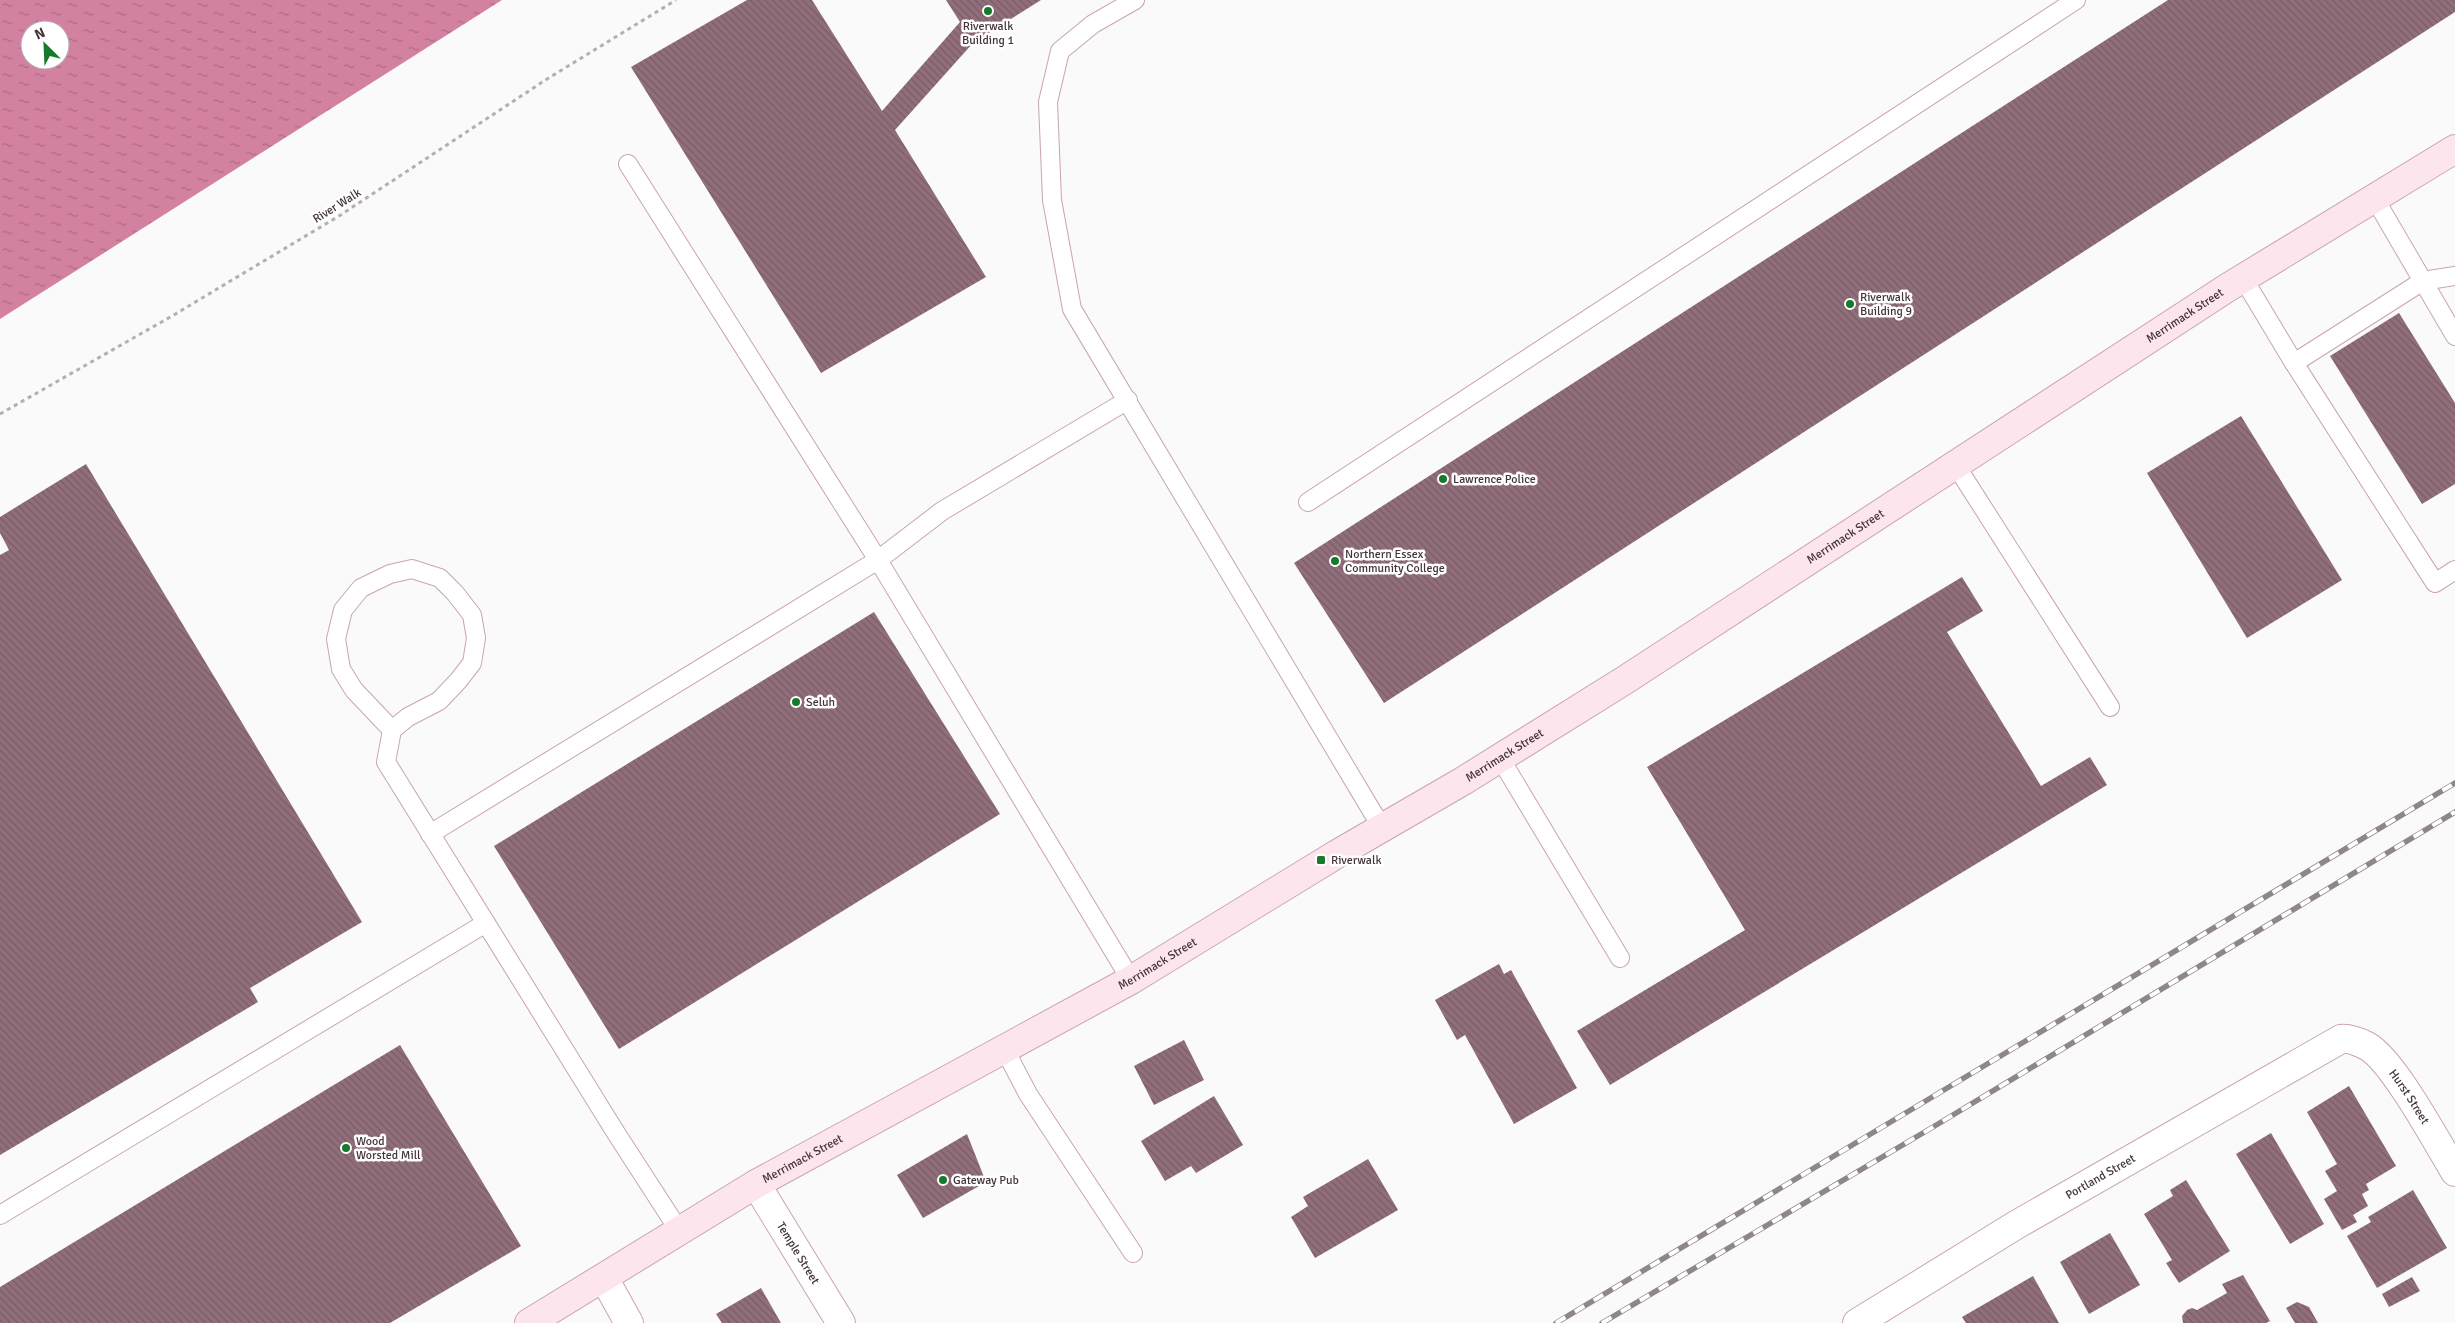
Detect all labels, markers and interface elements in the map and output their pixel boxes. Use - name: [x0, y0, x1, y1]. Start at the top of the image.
- marker: Riverwalk Building 1: [982, 5, 994, 17]
- place label: Riverwalk Building 1: [962, 19, 1014, 48]
- north arrow: [20, 20, 70, 70]
- text: N: [32, 24, 48, 43]
- street label: River Walk: [310, 185, 364, 227]
- street label: Merrimack Street: [2143, 285, 2226, 346]
- place label: Riverwalk Building 9: [1860, 290, 1912, 319]
- marker: Riverwalk Building 9: [1844, 298, 1856, 310]
- place label: Lawrence Police: [1453, 472, 1536, 487]
- marker: Lawrence Police: [1437, 473, 1449, 485]
- street label: Merrimack Street: [1804, 506, 1887, 567]
- place label: Northern Essex Community College: [1345, 547, 1445, 576]
- marker: Northern Essex Community College: [1329, 555, 1341, 567]
- place label: Seluh: [806, 695, 835, 710]
- marker: Seluh: [790, 696, 802, 708]
- street label: Merrimack Street: [1463, 725, 1546, 785]
- place label: Riverwalk: [1331, 853, 1382, 868]
- marker: Riverwalk: [1315, 854, 1327, 866]
- street label: Merrimack Street: [1115, 934, 1199, 993]
- street label: Hurst Street: [2386, 1066, 2433, 1127]
- street label: Merrimack Street: [760, 1131, 845, 1187]
- place label: Wood Worsted Mill: [356, 1134, 421, 1163]
- marker: Wood Worsted Mill: [340, 1142, 352, 1154]
- street label: Portland Street: [2063, 1151, 2138, 1203]
- place label: Gateway Pub: [953, 1173, 1019, 1188]
- marker: Gateway Pub: [937, 1174, 949, 1186]
- street label: Temple Street: [774, 1219, 823, 1287]

